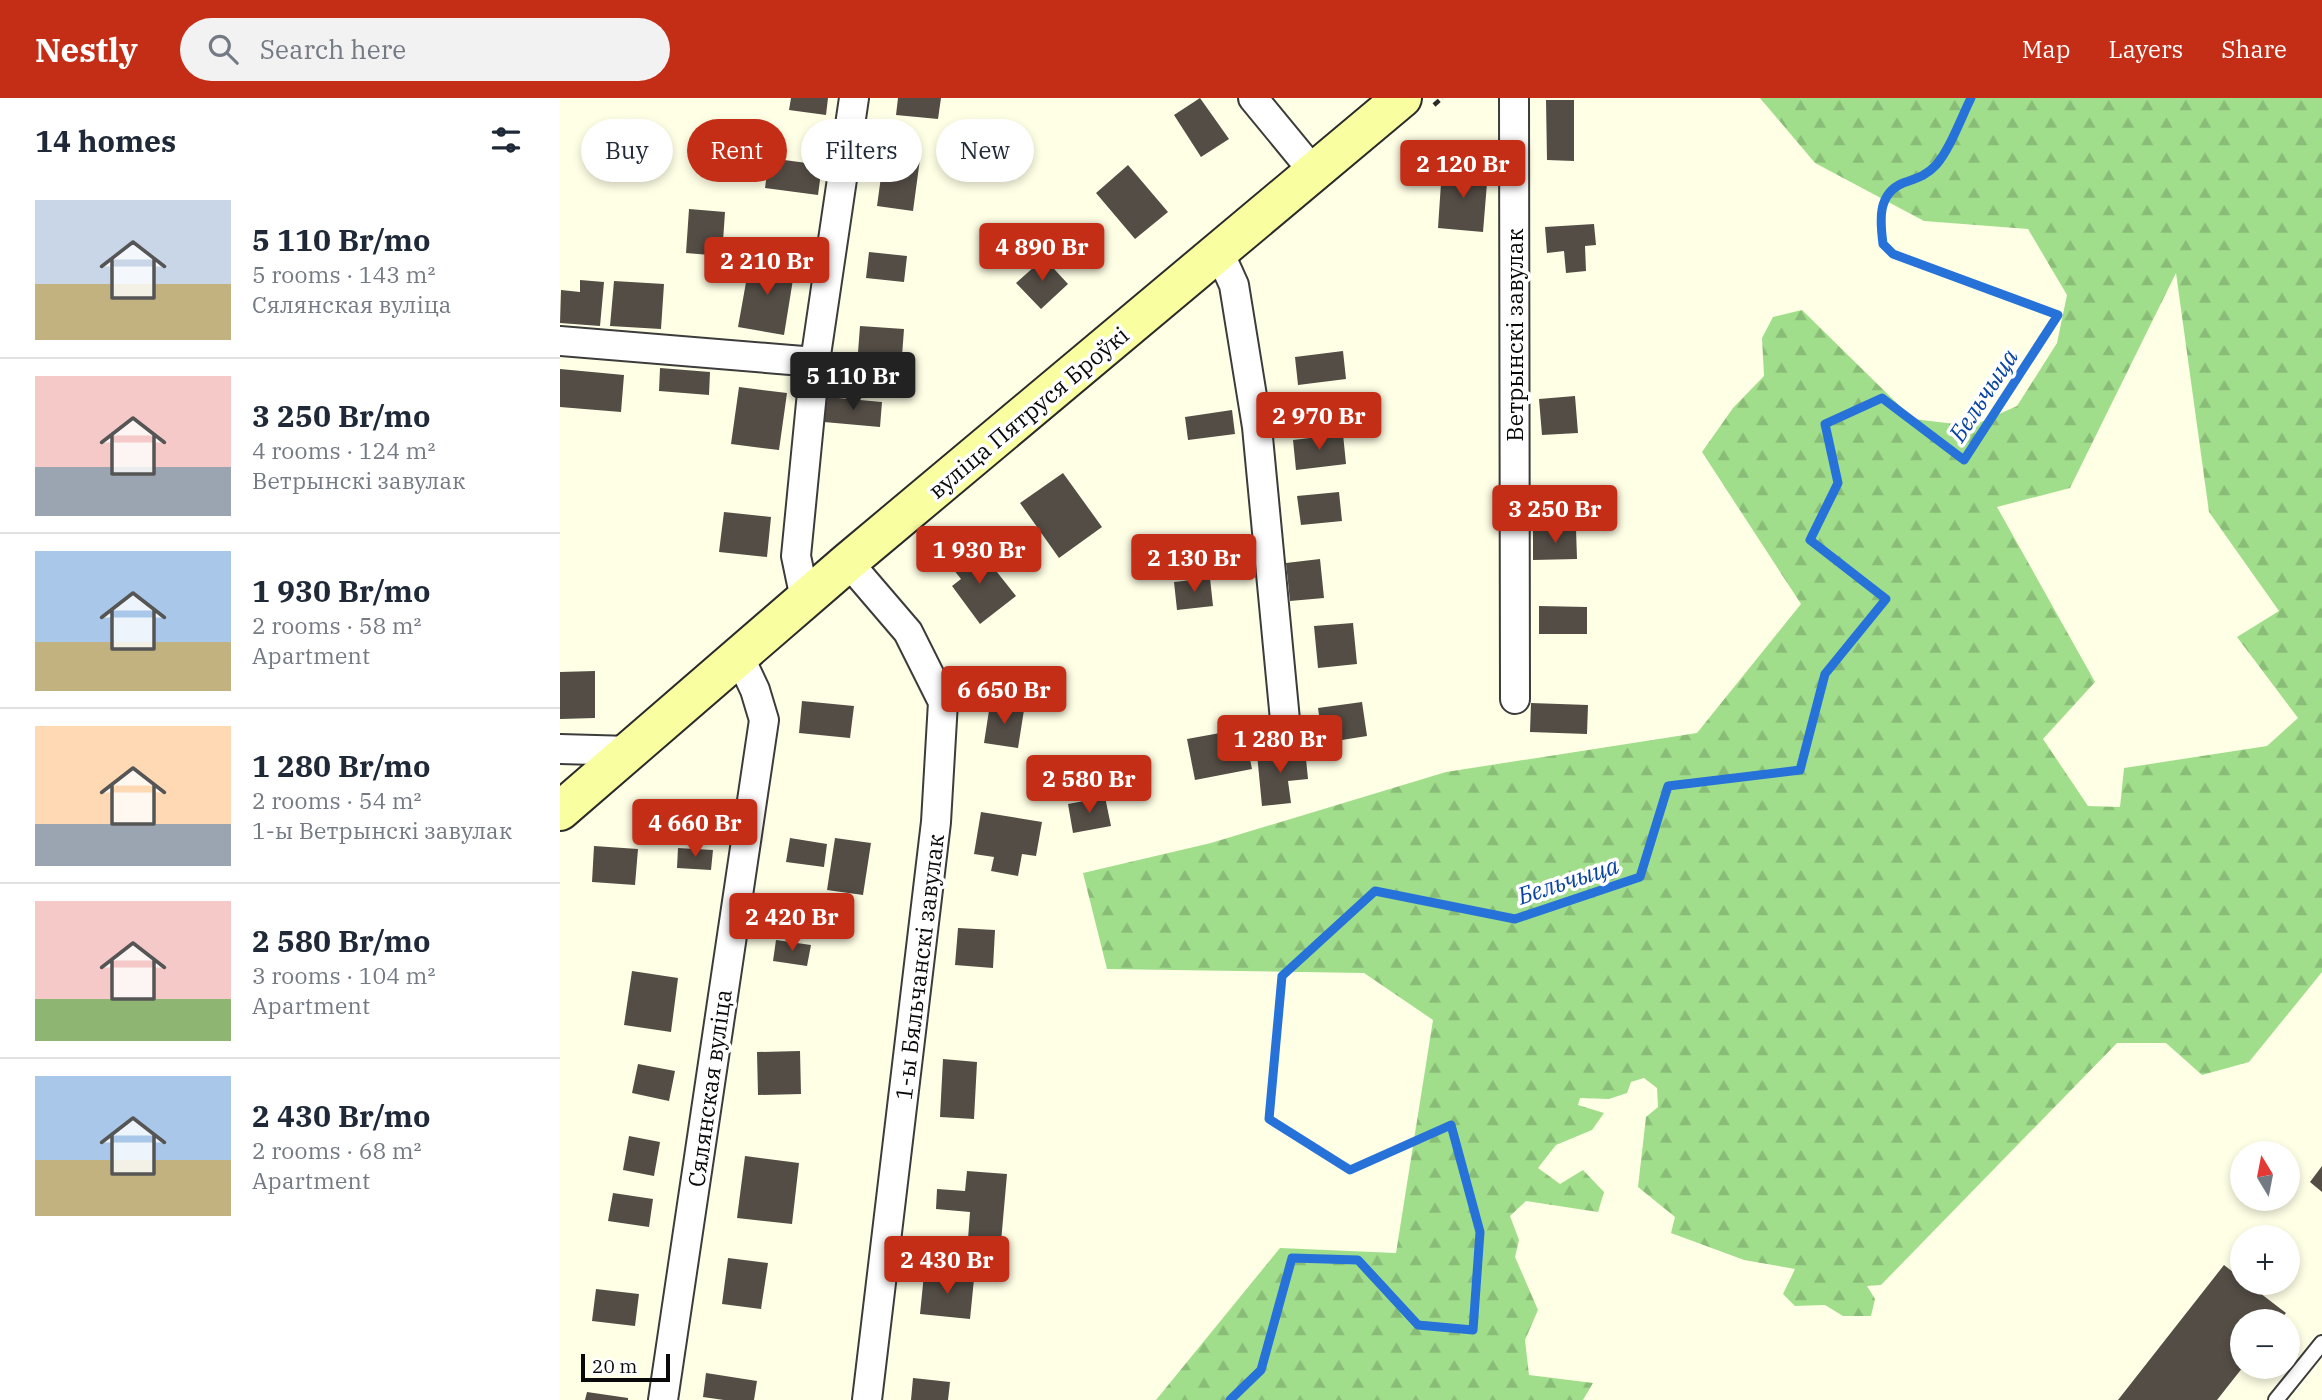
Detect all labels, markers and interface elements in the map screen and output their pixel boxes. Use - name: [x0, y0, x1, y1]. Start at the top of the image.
- search box: [180, 18, 670, 81]
- text: Nestly: [35, 28, 138, 71]
- icon: search: [204, 30, 242, 68]
- text: Search here: [260, 32, 406, 66]
- text: Map: [2022, 33, 2070, 65]
- text: Layers: [2108, 33, 2183, 65]
- text: Share: [2221, 33, 2287, 65]
- chip: Buy: [581, 119, 673, 182]
- chip: Rent: [687, 119, 787, 182]
- chip: Filters: [801, 119, 922, 182]
- chip: New: [936, 119, 1034, 182]
- text: 14 homes: [35, 121, 176, 160]
- icon: filters: [487, 121, 525, 159]
- pin: 2 120 Br: [1391, 140, 1535, 200]
- text: 2 120 Br: [1416, 148, 1510, 178]
- text: 5 110 Br/mo: [252, 220, 430, 259]
- pin: 4 890 Br: [970, 223, 1114, 283]
- icon: home: [91, 228, 175, 312]
- street label: Ветрынскі завулак: [1499, 228, 1529, 442]
- text: 4 890 Br: [995, 231, 1089, 261]
- pin: 2 210 Br: [695, 238, 839, 297]
- text: 2 210 Br: [720, 245, 814, 275]
- text: 5 rooms · 143 m²: [252, 259, 435, 289]
- text: Сялянская вуліца: [252, 289, 451, 319]
- street label: вуліца Пятруся Броўкі: [922, 319, 1134, 505]
- water label: Бельчыца: [1941, 342, 2025, 448]
- pin: 5 110 Br: [781, 352, 925, 412]
- text: 5 110 Br: [806, 360, 900, 390]
- pin: 2 970 Br: [1247, 392, 1391, 452]
- text: 3 250 Br/mo: [252, 396, 430, 435]
- text: 2 970 Br: [1272, 400, 1366, 430]
- icon: home: [91, 404, 175, 488]
- text: 4 rooms · 124 m²: [252, 435, 435, 465]
- text: Ветрынскі завулак: [252, 465, 465, 495]
- pin: 3 250 Br: [1483, 486, 1627, 545]
- text: 3 250 Br: [1508, 493, 1602, 523]
- pin: 1 930 Br: [907, 526, 1051, 586]
- text: 1 930 Br: [932, 534, 1026, 564]
- pin: 2 130 Br: [1122, 534, 1266, 594]
- text: 2 130 Br: [1147, 542, 1241, 572]
- text: 1 930 Br/mo: [252, 571, 430, 610]
- icon: home: [91, 579, 175, 663]
- text: 2 rooms · 58 m²: [252, 610, 422, 640]
- text: Apartment: [252, 640, 370, 670]
- pin: 6 650 Br: [932, 666, 1076, 726]
- text: 6 650 Br: [957, 674, 1051, 704]
- pin: 1 280 Br: [1208, 716, 1352, 775]
- text: 1 280 Br: [1233, 723, 1327, 753]
- text: 1 280 Br/mo: [252, 746, 430, 785]
- icon: home: [91, 754, 175, 838]
- pin: 2 580 Br: [1017, 756, 1161, 815]
- text: 2 580 Br: [1042, 763, 1136, 793]
- text: 2 rooms · 54 m²: [252, 785, 422, 815]
- pin: 4 660 Br: [623, 800, 767, 859]
- text: 4 660 Br: [648, 807, 742, 837]
- text: 1-ы Ветрынскі завулак: [252, 815, 512, 845]
- street label: 1-ы Бяльчанскі завулак: [888, 832, 950, 1102]
- water label: Бельчыца: [1512, 849, 1623, 912]
- pin: 2 420 Br: [720, 894, 864, 953]
- text: 2 420 Br: [745, 901, 839, 931]
- text: 2 580 Br/mo: [252, 921, 430, 960]
- icon: home: [91, 929, 175, 1013]
- text: 3 rooms · 104 m²: [252, 960, 435, 990]
- street label: Сялянская вуліца: [680, 987, 738, 1189]
- text: Apartment: [252, 990, 370, 1020]
- text: 2 430 Br/mo: [252, 1096, 430, 1135]
- icon: home: [91, 1104, 175, 1188]
- text: 2 rooms · 68 m²: [252, 1135, 422, 1165]
- north arrow: [2230, 1141, 2300, 1211]
- map controls: [2230, 1141, 2300, 1379]
- text: Apartment: [252, 1165, 370, 1195]
- button: +: [2230, 1225, 2300, 1295]
- pin: 2 430 Br: [875, 1236, 1019, 1296]
- text: 2 430 Br: [900, 1244, 994, 1274]
- button: −: [2230, 1309, 2300, 1379]
- scale bar: [581, 1351, 670, 1383]
- text: 20 m: [592, 1354, 637, 1378]

